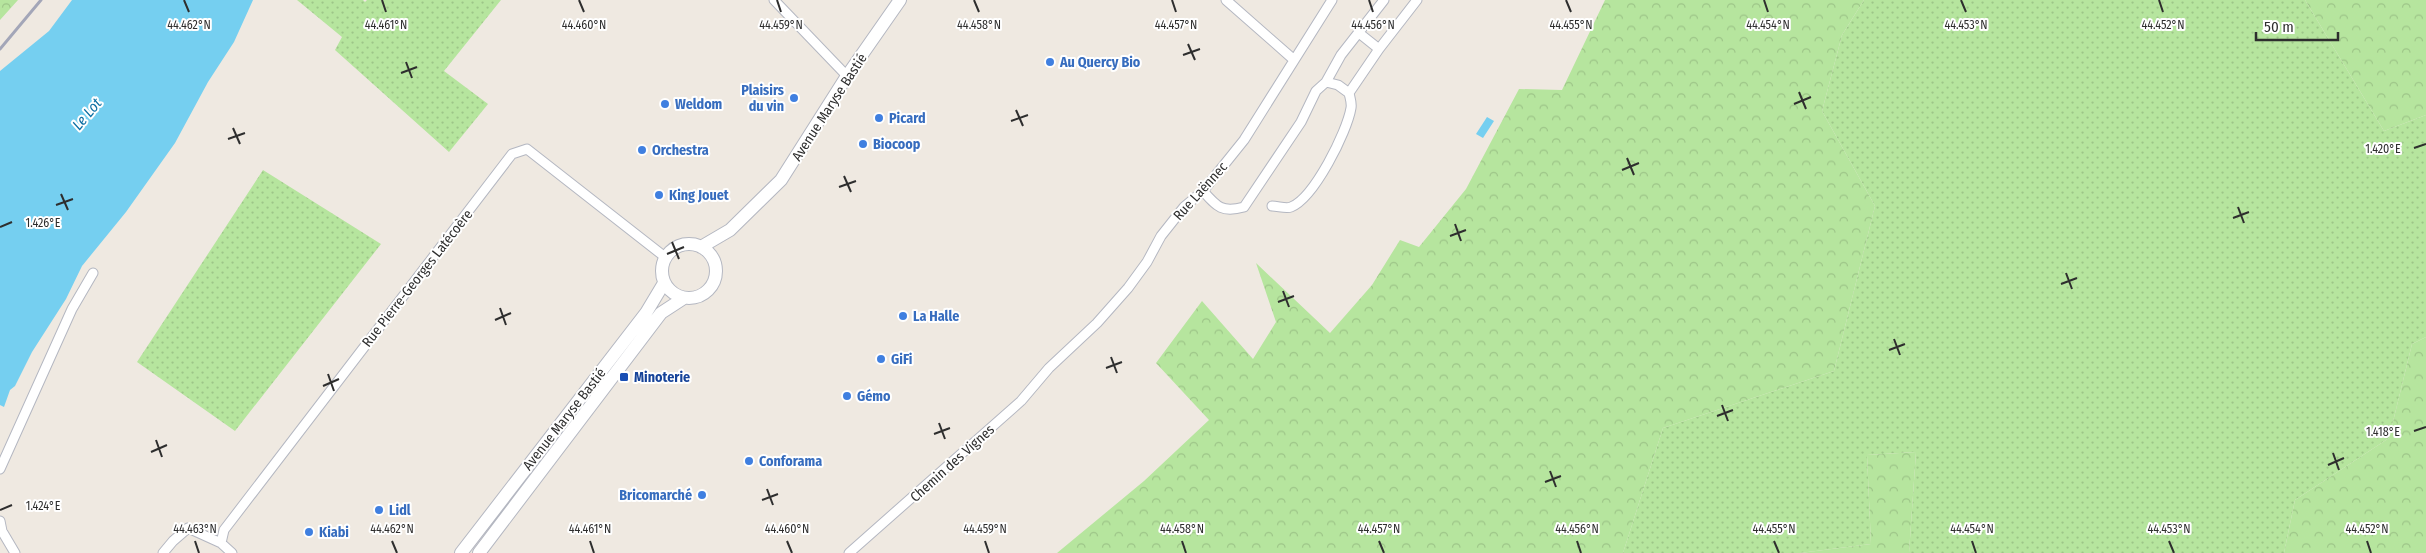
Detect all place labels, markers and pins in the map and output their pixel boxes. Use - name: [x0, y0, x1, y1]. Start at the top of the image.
- place label: Au Quercy Bio: [1059, 54, 1141, 71]
- marker: Au Quercy Bio: [1044, 56, 1056, 68]
- place label: Plaisirs du vin: [741, 82, 784, 115]
- marker: Plaisirs du vin: [788, 92, 800, 104]
- place label: Weldom: [675, 96, 723, 113]
- marker: Weldom: [659, 98, 671, 110]
- place label: Picard: [889, 110, 926, 127]
- marker: Picard: [873, 112, 885, 124]
- place label: Biocoop: [873, 136, 921, 153]
- marker: Biocoop: [857, 138, 869, 150]
- place label: Orchestra: [652, 142, 709, 159]
- marker: Orchestra: [636, 144, 648, 156]
- place label: King Jouet: [669, 187, 730, 204]
- marker: King Jouet: [653, 189, 665, 201]
- place label: La Halle: [913, 308, 959, 325]
- marker: La Halle: [897, 310, 909, 322]
- place label: GiFi: [891, 351, 913, 368]
- marker: GiFi: [875, 353, 887, 365]
- place label: Minoterie: [634, 369, 690, 386]
- marker: Minoterie: [618, 371, 630, 383]
- place label: Gémo: [857, 388, 891, 405]
- marker: Gémo: [841, 390, 853, 402]
- place label: Conforama: [759, 453, 822, 470]
- marker: Conforama: [743, 455, 755, 467]
- place label: Bricomarché: [619, 487, 692, 504]
- marker: Bricomarché: [696, 489, 708, 501]
- place label: Lidl: [389, 502, 411, 519]
- marker: Lidl: [373, 504, 385, 516]
- place label: Kiabi: [319, 524, 349, 541]
- marker: Kiabi: [303, 526, 315, 538]

